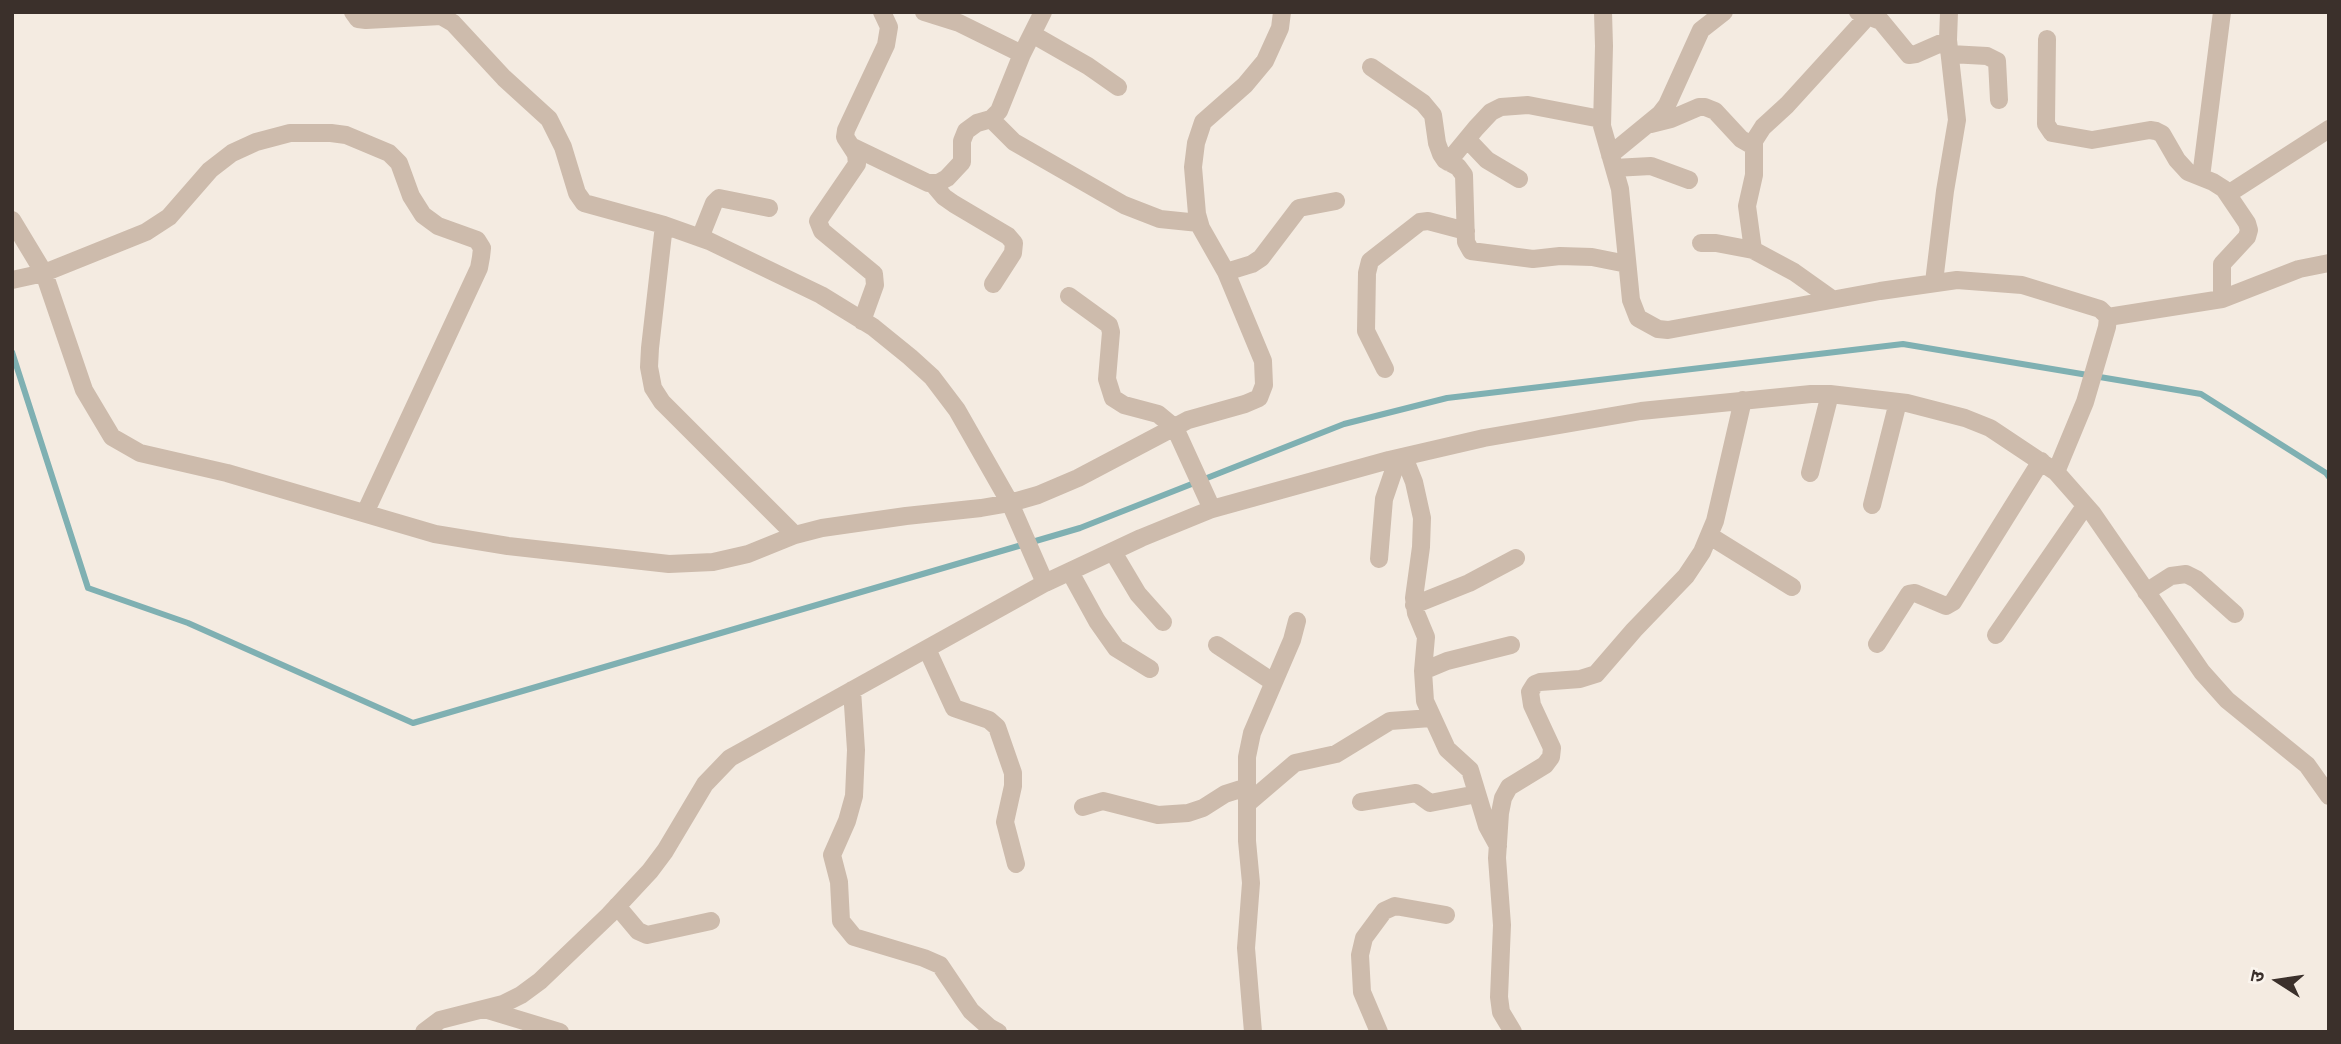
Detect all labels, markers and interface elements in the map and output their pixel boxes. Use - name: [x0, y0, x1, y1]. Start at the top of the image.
- north arrow: [2243, 946, 2313, 1016]
- text: उ: [2245, 969, 2269, 984]

